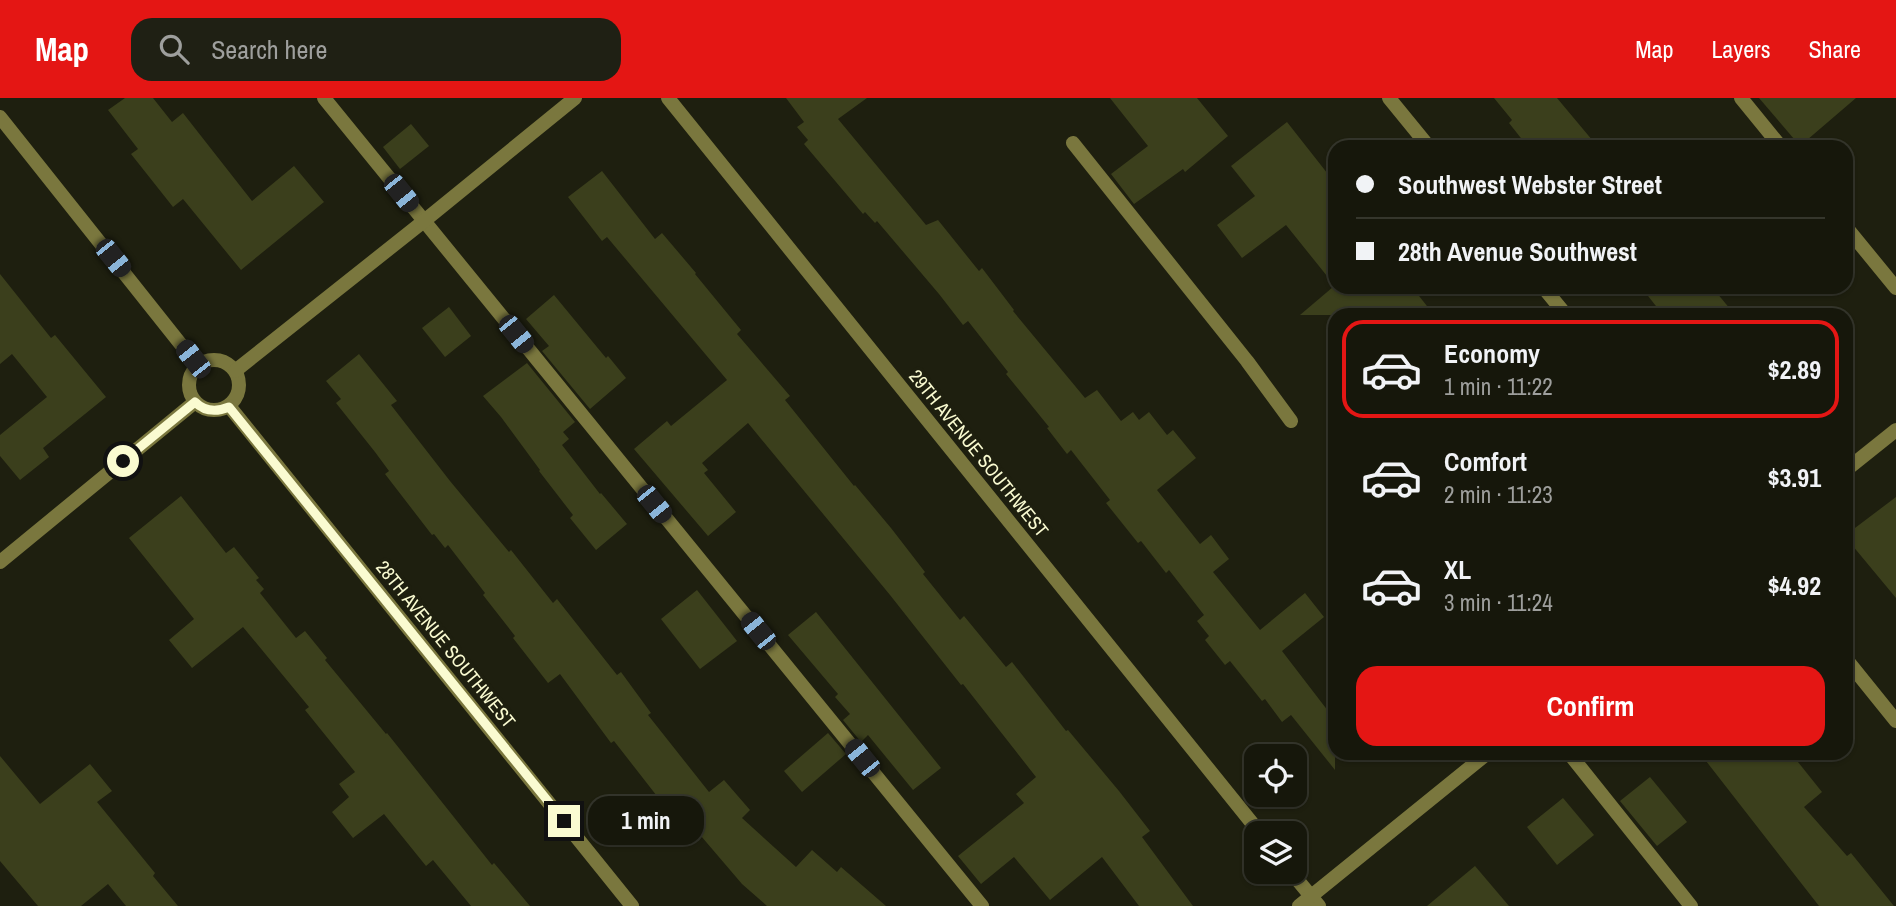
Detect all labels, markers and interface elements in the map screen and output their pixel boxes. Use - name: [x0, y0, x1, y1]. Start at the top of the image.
- search box: [131, 18, 621, 81]
- text: Map: [35, 27, 89, 71]
- icon: search: [155, 30, 193, 68]
- text: Search here: [211, 32, 327, 67]
- text: Map: [1635, 33, 1673, 65]
- text: Layers: [1711, 33, 1770, 65]
- text: Share: [1808, 33, 1861, 65]
- text: Southwest Webster Street: [1398, 167, 1662, 202]
- car: [380, 170, 423, 216]
- text: 28th Avenue Southwest: [1398, 234, 1637, 269]
- car: [92, 235, 135, 281]
- car: [495, 311, 538, 357]
- car: [172, 336, 215, 382]
- text: Economy: [1444, 336, 1540, 371]
- icon: car: [1360, 338, 1423, 401]
- text: $2.89: [1768, 352, 1821, 387]
- street label: 29TH AVENUE SOUTHWEST: [903, 364, 1055, 543]
- text: 1 min · 11:22: [1444, 371, 1553, 402]
- text: Comfort: [1444, 444, 1527, 479]
- route start: [107, 445, 139, 477]
- icon: car: [1360, 446, 1423, 509]
- text: $3.91: [1768, 460, 1821, 495]
- text: 2 min · 11:23: [1444, 479, 1553, 510]
- car: [633, 481, 676, 527]
- text: XL: [1444, 552, 1471, 587]
- icon: car: [1360, 554, 1423, 617]
- street label: 28TH AVENUE SOUTHWEST: [370, 555, 522, 734]
- text: $4.92: [1768, 568, 1821, 603]
- text: 3 min · 11:24: [1444, 587, 1553, 618]
- car: [737, 608, 780, 654]
- button: Confirm: [1356, 666, 1825, 746]
- car: [841, 735, 884, 781]
- map controls: [1244, 744, 1307, 884]
- button: locate: [1244, 744, 1307, 807]
- callout: 1 min: [588, 796, 704, 846]
- route end: [548, 805, 580, 837]
- text: 1 min: [621, 805, 671, 836]
- button: layers: [1244, 821, 1307, 884]

